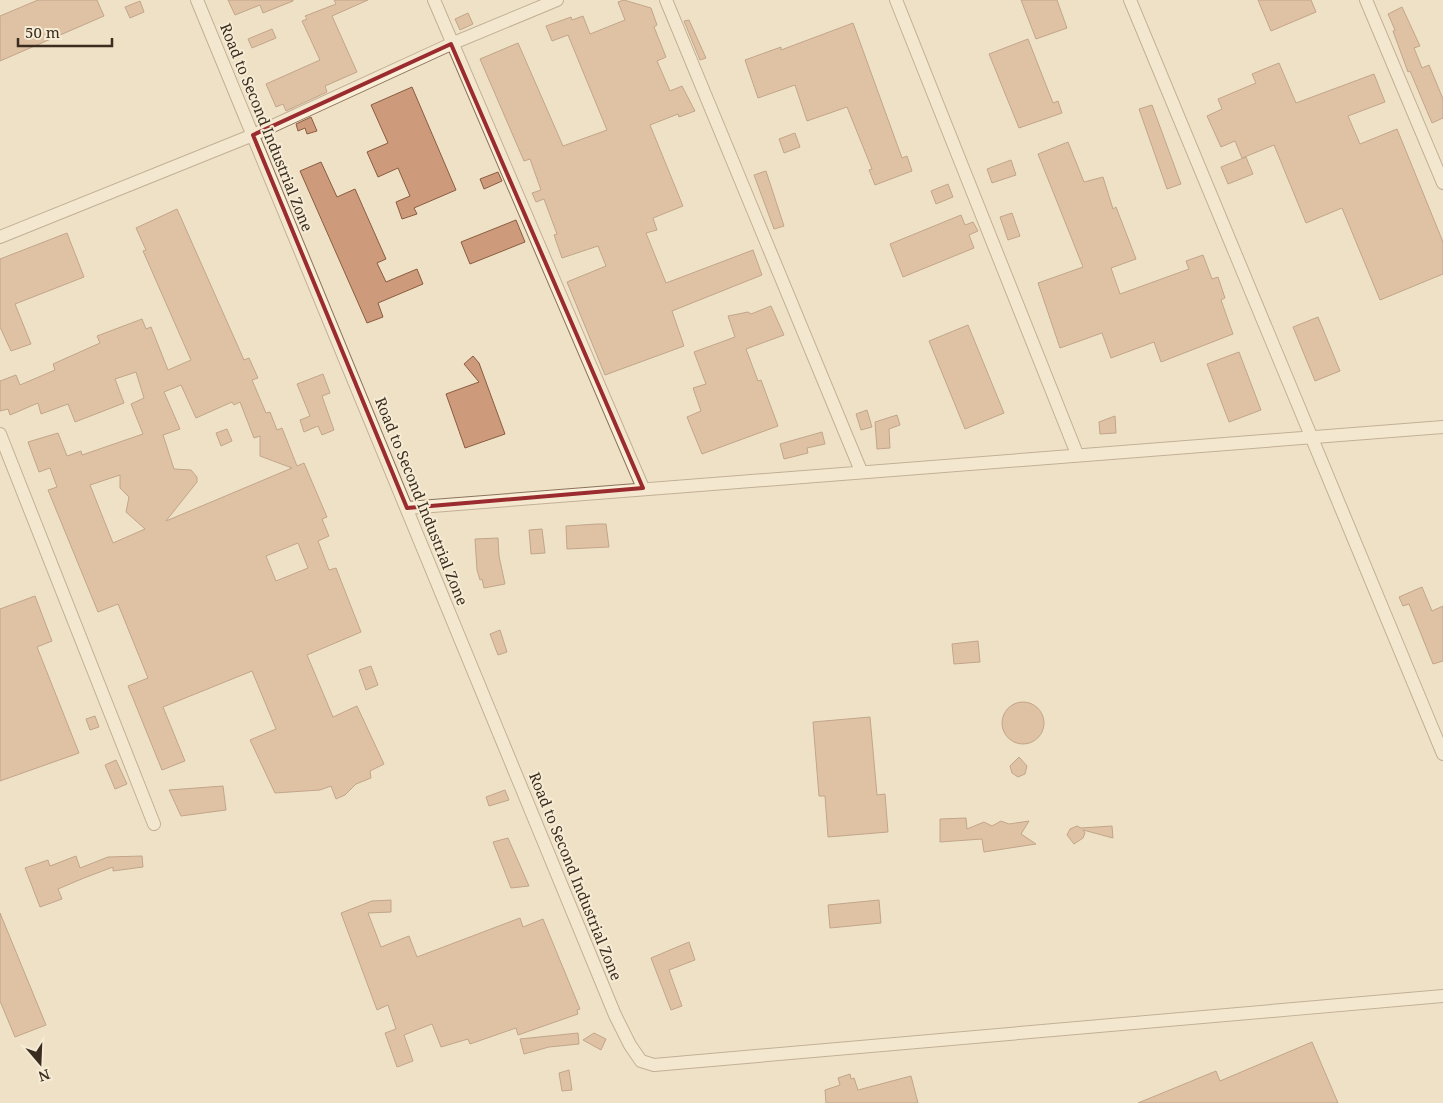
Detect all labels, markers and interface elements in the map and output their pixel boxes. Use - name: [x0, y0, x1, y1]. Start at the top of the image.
- scale bar: [18, 15, 111, 47]
- street label: Road to Second Industrial Zone: [216, 20, 318, 234]
- text: 50 m: [25, 22, 60, 42]
- street label: Road to Second Industrial Zone: [371, 394, 473, 608]
- street label: Road to Second Industrial Zone: [525, 769, 627, 983]
- north arrow: [15, 1038, 65, 1088]
- text: N: [36, 1065, 53, 1087]

